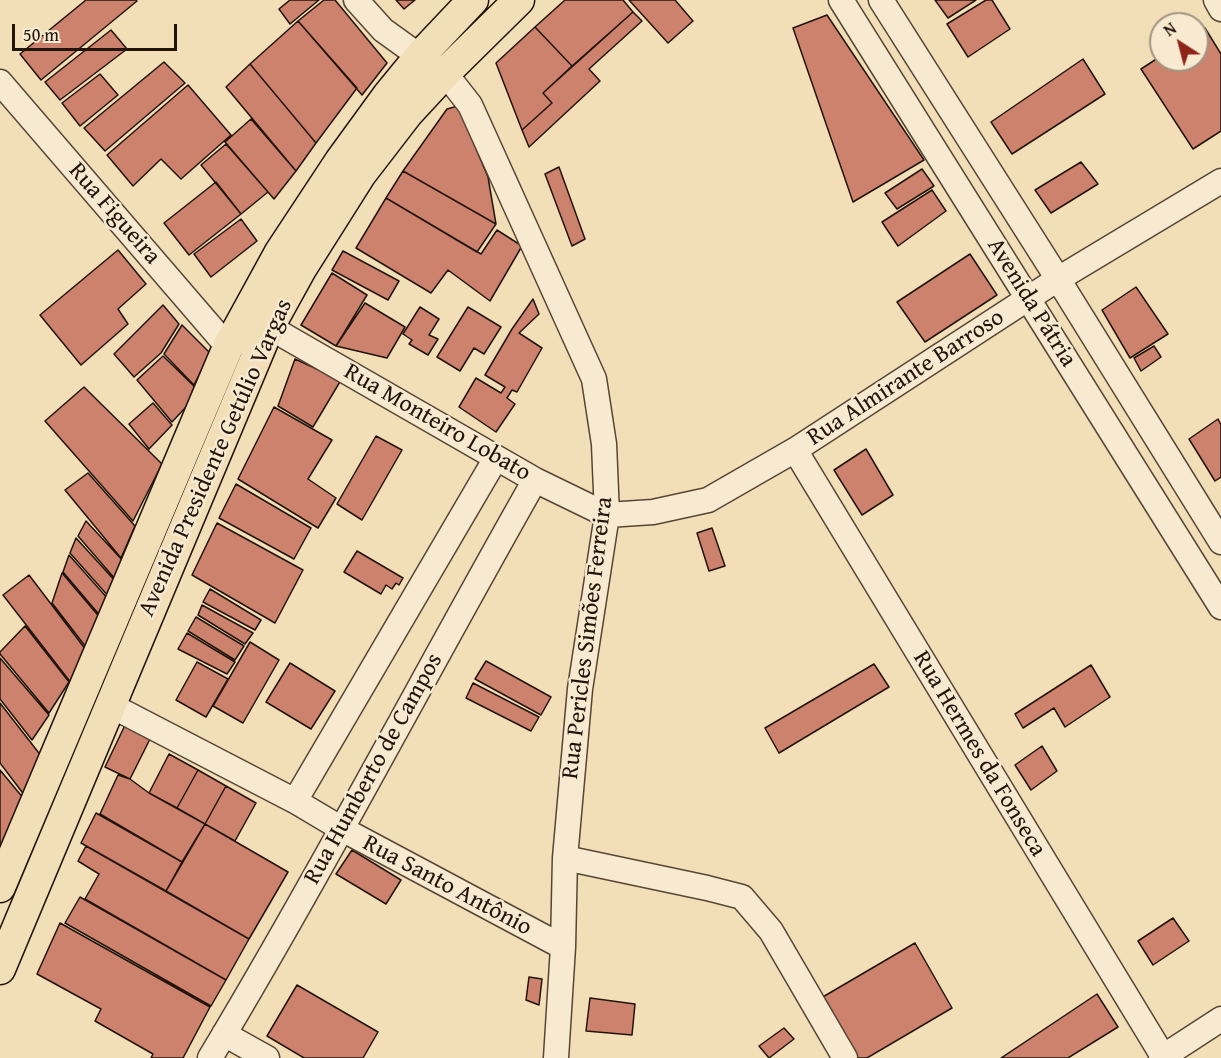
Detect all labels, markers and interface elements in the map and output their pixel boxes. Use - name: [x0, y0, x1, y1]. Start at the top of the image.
- scale bar: [15, 12, 180, 50]
- north arrow: [1149, 12, 1209, 72]
- text: N: [1158, 16, 1181, 42]
- text: 50 m: [23, 21, 59, 48]
- street label: Rua Figueira: [62, 157, 166, 271]
- street label: Avenida Pátria: [980, 233, 1082, 373]
- street label: Avenida Presidente Getúlio Vargas: [133, 295, 299, 621]
- street label: Rua Almirante Barroso: [802, 304, 1010, 452]
- street label: Rua Monteiro Lobato: [339, 358, 535, 488]
- street label: Rua Pericles Simões Ferreira: [556, 495, 620, 781]
- street label: Rua Hermes da Fonseca: [906, 646, 1052, 862]
- street label: Rua Humberto de Campos: [298, 648, 450, 890]
- street label: Rua Santo Antônio: [358, 829, 536, 943]

